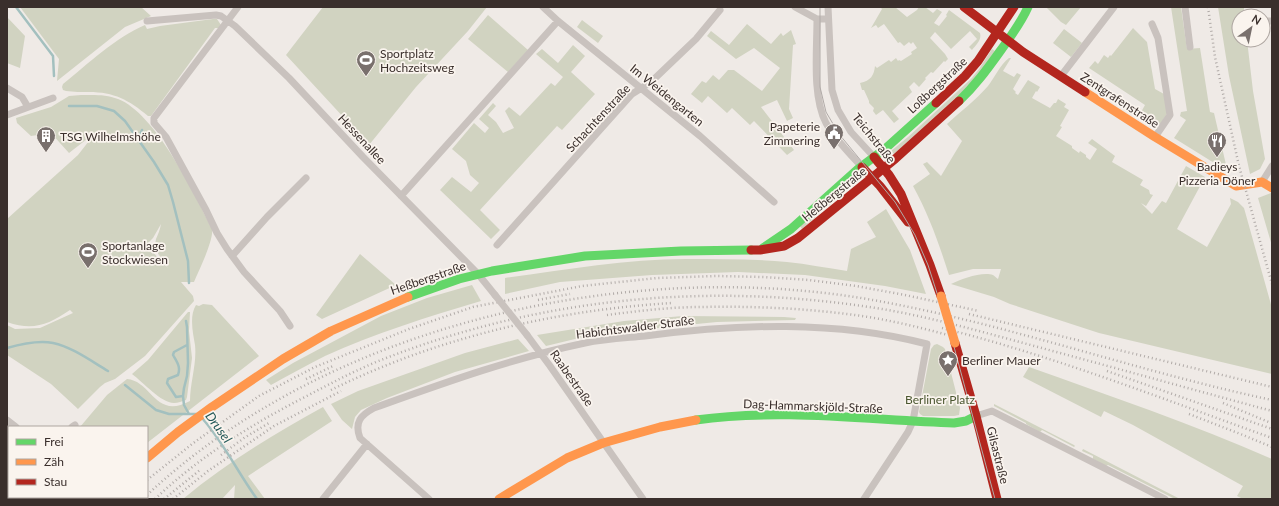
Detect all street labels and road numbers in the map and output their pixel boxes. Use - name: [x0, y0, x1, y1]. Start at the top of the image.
- street label: Loßbergstraße: [904, 54, 970, 116]
- street label: Im Weidengarten: [627, 61, 707, 129]
- street label: Zentgrafenstraße: [1078, 69, 1162, 131]
- street label: Schachtenstraße: [563, 81, 633, 155]
- street label: Teichstraße: [849, 110, 899, 166]
- street label: Hessenallee: [335, 111, 389, 167]
- street label: Heßbergstraße: [799, 163, 869, 225]
- street label: Heßbergstraße: [388, 258, 468, 298]
- street label: Habichtswalder Straße: [575, 312, 695, 342]
- street label: Raabestraße: [547, 347, 597, 409]
- street label: Dag-Hammarskjöld-Straße: [743, 396, 883, 416]
- street label: Gilsastraße: [984, 425, 1012, 485]

